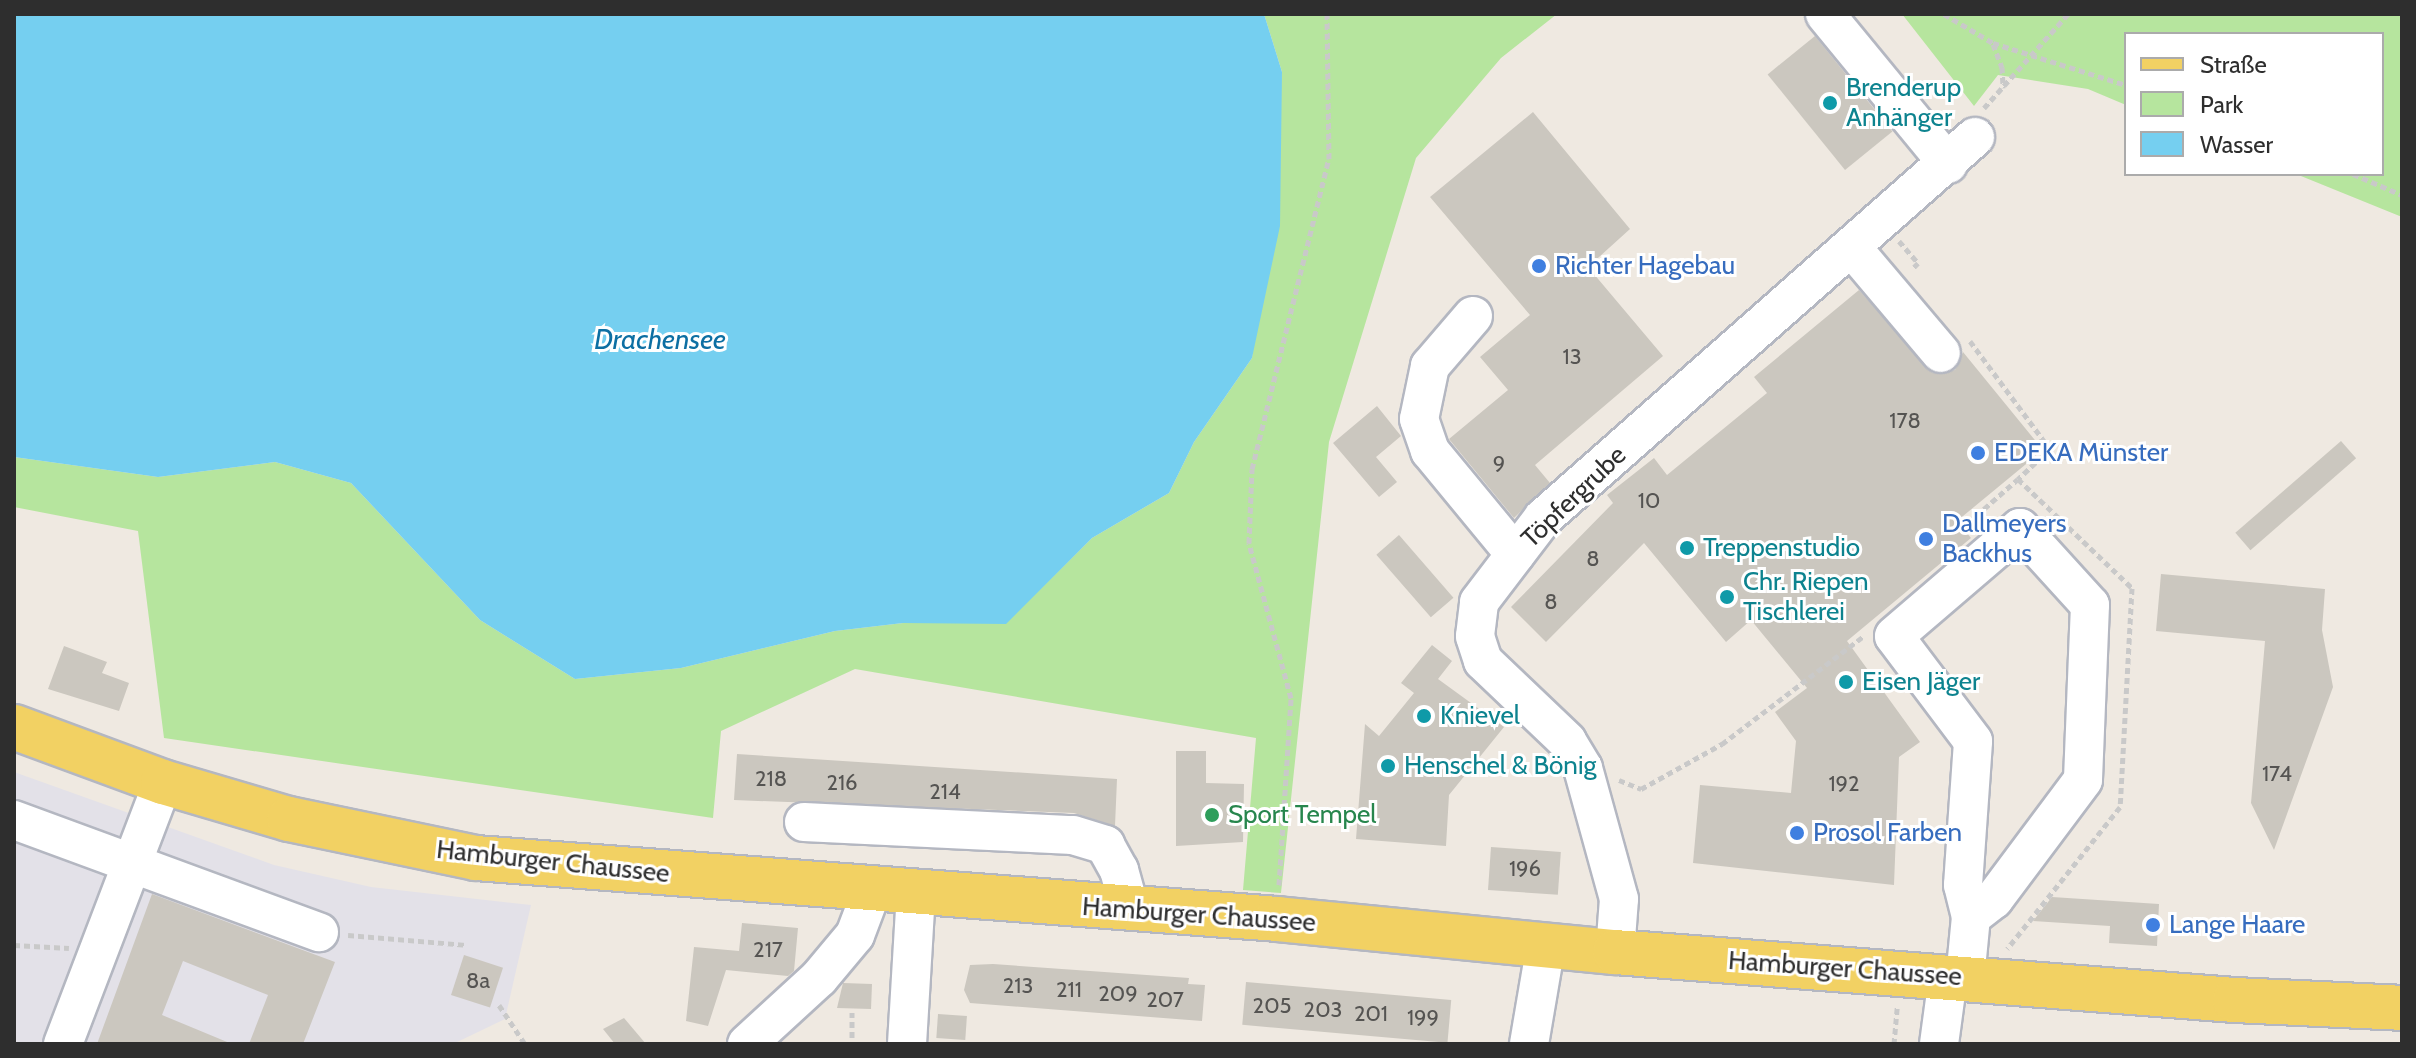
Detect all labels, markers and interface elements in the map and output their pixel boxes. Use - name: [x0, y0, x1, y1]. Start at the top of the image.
- legend: [2124, 32, 2384, 176]
- text: Straße: [2200, 50, 2267, 79]
- place label: Brenderup Anhänger: [1846, 72, 1961, 134]
- text: Park: [2200, 90, 2243, 119]
- marker: Brenderup Anhänger: [1821, 94, 1839, 112]
- text: Wasser: [2200, 130, 2273, 159]
- place label: Richter Hagebau: [1555, 250, 1735, 282]
- marker: Richter Hagebau: [1530, 257, 1548, 275]
- water label: Drachensee: [594, 322, 726, 356]
- house number: 13: [1562, 344, 1582, 370]
- house number: 178: [1889, 408, 1921, 434]
- place label: EDEKA Münster: [1994, 437, 2168, 469]
- street label: Töpfergrube: [1515, 440, 1633, 554]
- marker: EDEKA Münster: [1969, 444, 1987, 462]
- house number: 9: [1493, 451, 1505, 477]
- house number: 10: [1638, 488, 1660, 514]
- place label: Dallmeyers Backhus: [1942, 508, 2067, 570]
- marker: Dallmeyers Backhus: [1917, 530, 1935, 548]
- place label: Treppenstudio: [1703, 532, 1860, 564]
- marker: Treppenstudio: [1678, 539, 1696, 557]
- house number: 8: [1586, 546, 1600, 572]
- place label: Chr. Riepen Tischlerei: [1743, 566, 1868, 628]
- marker: Chr. Riepen Tischlerei: [1718, 588, 1736, 606]
- house number: 8: [1544, 589, 1558, 615]
- place label: Eisen Jäger: [1862, 666, 1980, 698]
- marker: Eisen Jäger: [1837, 673, 1855, 691]
- place label: Knievel: [1440, 700, 1520, 732]
- marker: Knievel: [1415, 707, 1433, 725]
- place label: Henschel & Bönig: [1404, 750, 1596, 782]
- marker: Henschel & Bönig: [1379, 757, 1397, 775]
- house number: 174: [2262, 761, 2292, 787]
- house number: 218: [755, 766, 787, 792]
- house number: 216: [826, 770, 858, 796]
- house number: 192: [1828, 771, 1860, 797]
- house number: 214: [929, 779, 961, 805]
- place label: Sport Tempel: [1228, 799, 1376, 831]
- marker: Sport Tempel: [1203, 806, 1221, 824]
- place label: Prosol Farben: [1813, 817, 1962, 849]
- marker: Prosol Farben: [1788, 824, 1806, 842]
- street label: Hamburger Chaussee: [435, 834, 671, 890]
- house number: 196: [1509, 856, 1541, 882]
- street label: Hamburger Chaussee: [1081, 891, 1317, 939]
- place label: Lange Haare: [2169, 909, 2305, 941]
- marker: Lange Haare: [2144, 916, 2162, 934]
- house number: 217: [753, 937, 783, 963]
- street label: Hamburger Chaussee: [1727, 945, 1963, 993]
- house number: 8a: [466, 968, 490, 994]
- house number: 213: [1003, 973, 1033, 999]
- house number: 211: [1056, 977, 1082, 1003]
- house number: 209: [1098, 981, 1138, 1007]
- house number: 207: [1146, 987, 1184, 1013]
- house number: 205: [1253, 993, 1291, 1019]
- house number: 203: [1304, 997, 1342, 1023]
- house number: 201: [1354, 1001, 1388, 1027]
- house number: 199: [1407, 1005, 1439, 1031]

